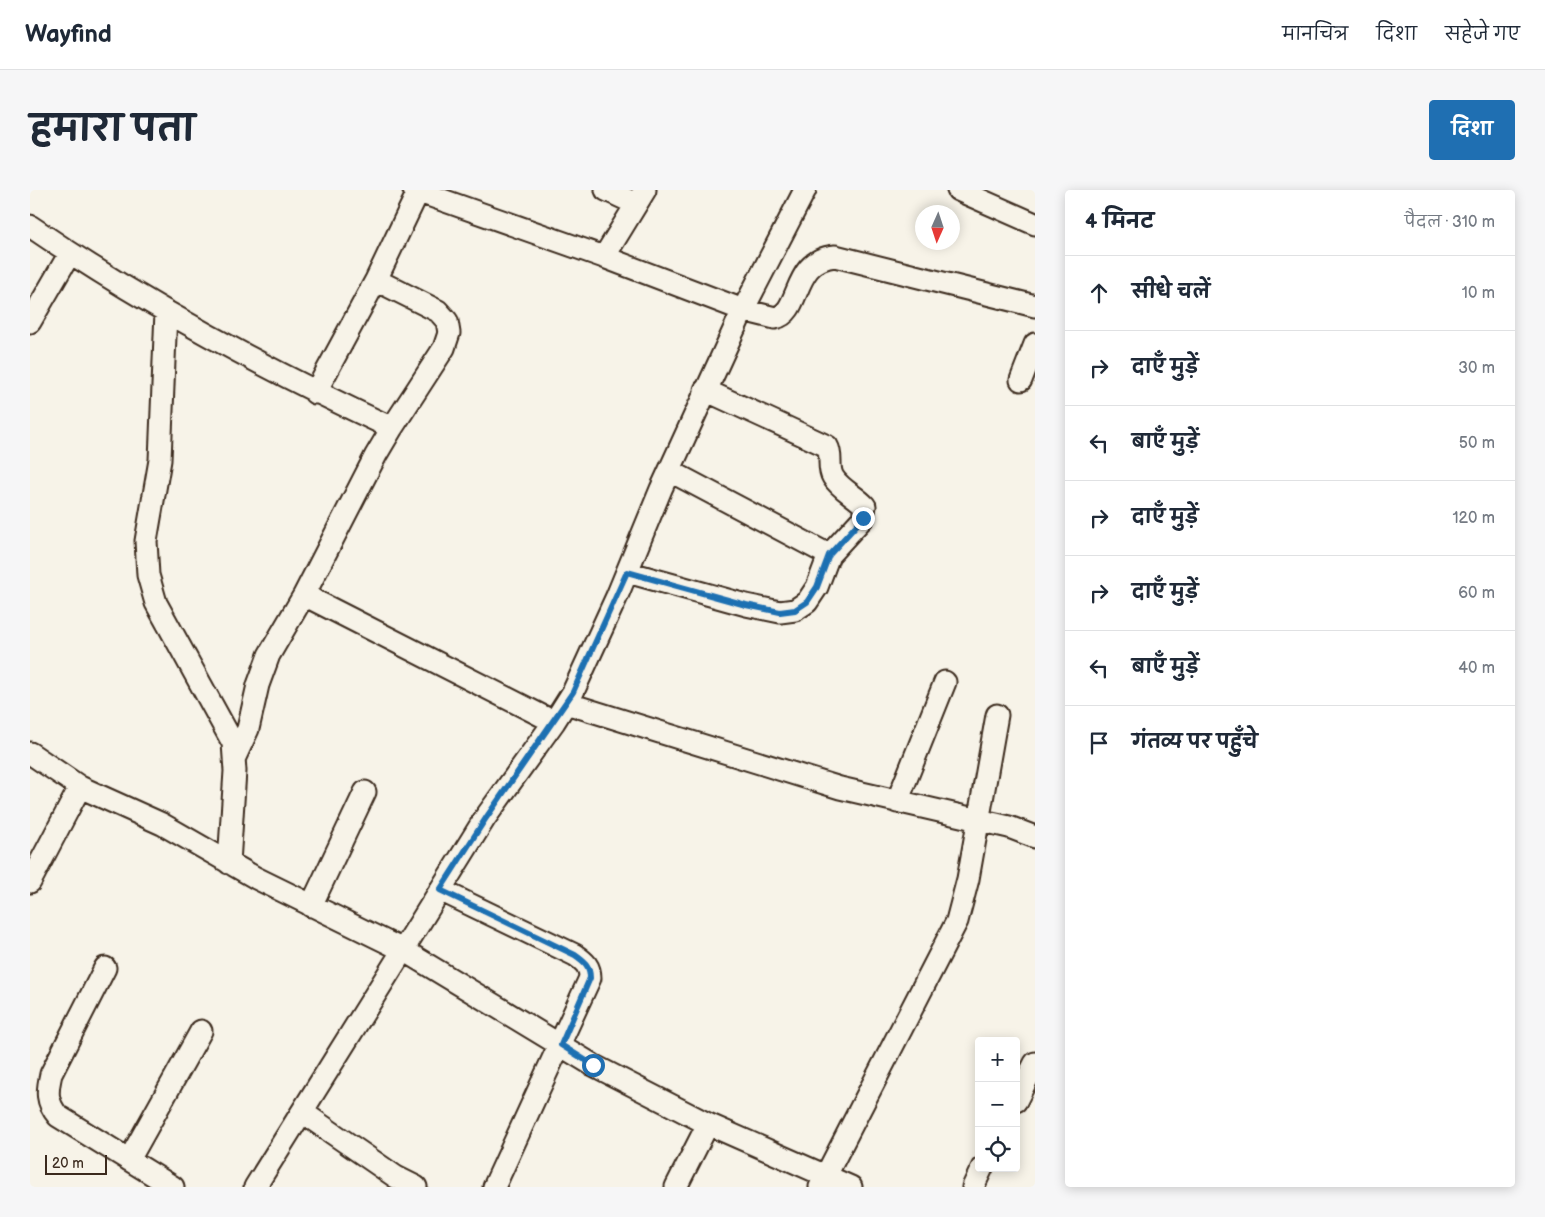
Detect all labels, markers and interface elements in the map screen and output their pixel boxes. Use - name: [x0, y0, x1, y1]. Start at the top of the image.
- text: Wayfind: [25, 20, 112, 49]
- text: मानचित्र: [1282, 24, 1348, 45]
- text: दिशा: [1376, 24, 1417, 45]
- text: सहेजे गए: [1445, 24, 1520, 45]
- button: दिशा: [1429, 100, 1515, 160]
- text: हमारा पता: [30, 108, 195, 151]
- north arrow: [915, 205, 960, 250]
- text: 4 मिनट: [1085, 209, 1154, 234]
- text: पैदल · 310 m: [1405, 213, 1495, 232]
- icon: ahead: [1085, 279, 1113, 307]
- text: सीधे चलें: [1132, 281, 1210, 304]
- text: 10 m: [1462, 284, 1495, 303]
- icon: right: [1085, 354, 1113, 382]
- text: दाएँ मुड़ें: [1132, 356, 1198, 379]
- text: 30 m: [1458, 359, 1495, 378]
- icon: left: [1085, 429, 1113, 457]
- text: बाएँ मुड़ें: [1132, 431, 1199, 454]
- text: 50 m: [1459, 434, 1495, 453]
- icon: right: [1085, 504, 1113, 532]
- text: दाएँ मुड़ें: [1132, 506, 1198, 529]
- route end: [852, 507, 875, 530]
- text: 120 m: [1452, 509, 1495, 528]
- icon: right: [1085, 579, 1113, 607]
- text: दाएँ मुड़ें: [1132, 581, 1198, 604]
- text: 60 m: [1458, 584, 1495, 603]
- icon: left: [1085, 654, 1113, 682]
- text: बाएँ मुड़ें: [1132, 656, 1199, 679]
- text: 40 m: [1458, 659, 1495, 678]
- icon: arrive: [1085, 729, 1113, 757]
- text: गंतव्य पर पहुँचे: [1132, 731, 1258, 754]
- map controls: [975, 1037, 1020, 1172]
- button: +: [975, 1037, 1020, 1082]
- route start: [582, 1054, 605, 1077]
- button: −: [975, 1082, 1020, 1127]
- button: locate: [975, 1127, 1020, 1172]
- scale bar: [45, 1152, 108, 1175]
- text: 20 m: [52, 1155, 84, 1172]

